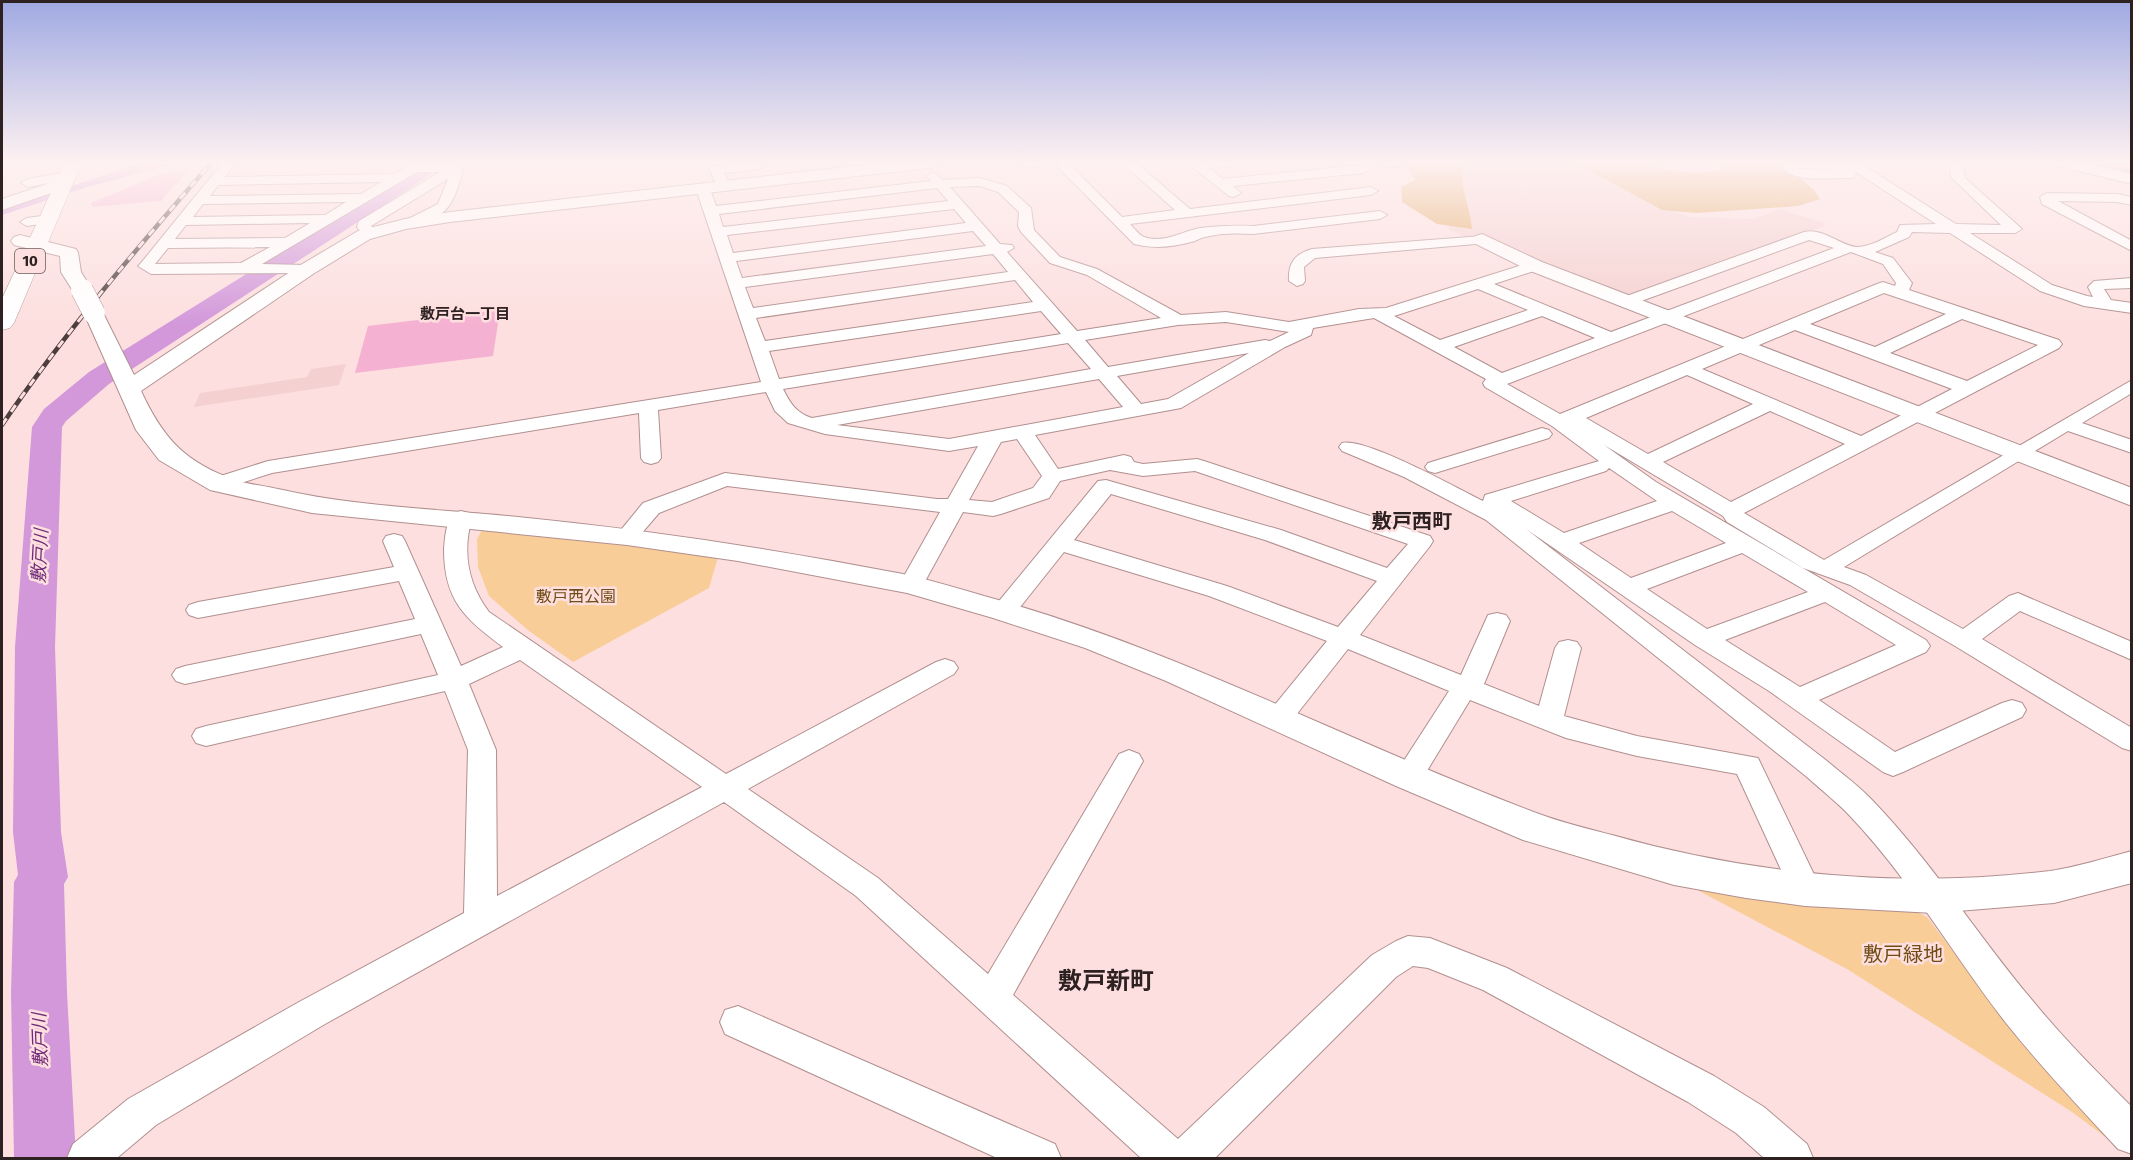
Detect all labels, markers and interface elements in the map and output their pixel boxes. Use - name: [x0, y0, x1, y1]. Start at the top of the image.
- road number: 10: [15, 249, 45, 273]
- district label: 敷戸台一丁目: [420, 305, 510, 323]
- district label: 敷戸西町: [1372, 509, 1452, 533]
- water label: 敷戸川: [28, 526, 53, 584]
- park label: 敷戸西公園: [536, 587, 616, 606]
- park label: 敷戸緑地: [1863, 942, 1943, 966]
- district label: 敷戸新町: [1058, 967, 1154, 995]
- water label: 敷戸川: [28, 1011, 52, 1067]

